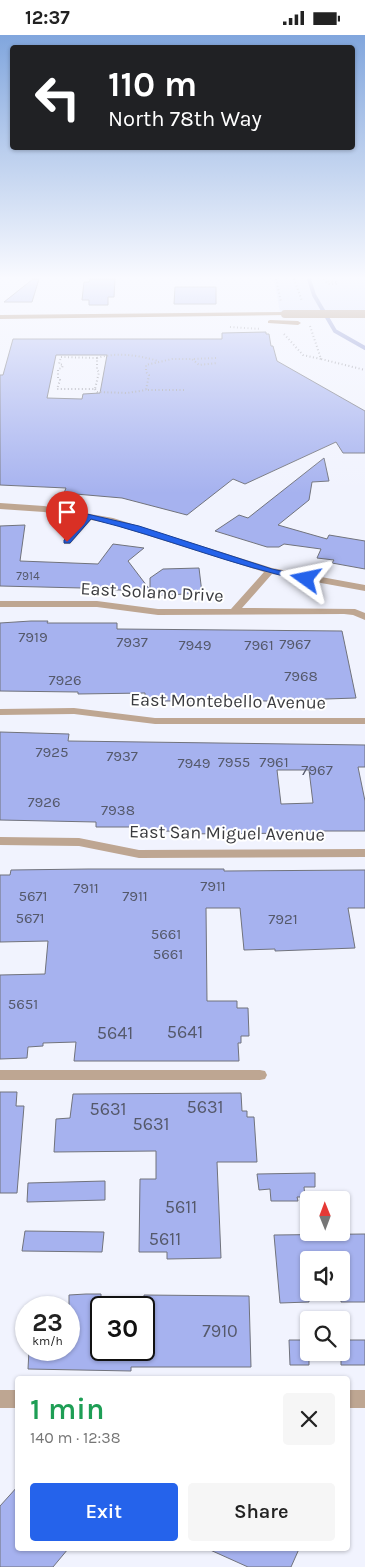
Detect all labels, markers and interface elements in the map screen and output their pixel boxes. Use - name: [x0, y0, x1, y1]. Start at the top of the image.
- text: 12:37: [25, 7, 70, 29]
- text: 110 m: [108, 64, 197, 105]
- icon: left: [25, 65, 90, 130]
- text: North 78th Way: [108, 106, 262, 132]
- pin: [46, 491, 88, 542]
- icon: arrive: [53, 498, 81, 526]
- position arrow: [279, 552, 331, 604]
- house number: 7914: [16, 569, 40, 583]
- street label: East Solano Drive: [80, 577, 224, 607]
- house number: 7919: [18, 628, 48, 646]
- house number: 7937: [116, 633, 148, 651]
- house number: 7967: [279, 635, 311, 653]
- house number: 7949: [179, 636, 211, 654]
- house number: 7961: [244, 636, 274, 654]
- house number: 7968: [284, 667, 318, 685]
- house number: 7926: [48, 671, 82, 689]
- street label: East Montebello Avenue: [130, 688, 326, 714]
- house number: 7925: [36, 743, 68, 761]
- house number: 7937: [106, 747, 138, 765]
- house number: 7955: [218, 753, 250, 771]
- house number: 7961: [259, 753, 289, 771]
- house number: 7949: [178, 754, 210, 772]
- house number: 7967: [301, 761, 333, 779]
- house number: 7926: [27, 793, 61, 811]
- house number: 7938: [101, 801, 135, 819]
- street label: East San Miguel Avenue: [129, 820, 325, 846]
- house number: 7911: [200, 877, 226, 895]
- house number: 7911: [73, 879, 99, 897]
- house number: 5671: [18, 887, 48, 905]
- house number: 7911: [122, 887, 148, 905]
- house number: 5671: [15, 909, 45, 927]
- house number: 7921: [268, 910, 298, 928]
- house number: 5661: [151, 925, 181, 943]
- house number: 5661: [153, 945, 183, 963]
- house number: 5651: [8, 995, 38, 1013]
- house number: 5641: [167, 1021, 203, 1043]
- house number: 5641: [97, 1022, 133, 1044]
- house number: 5631: [186, 1096, 224, 1118]
- house number: 5631: [89, 1098, 127, 1120]
- house number: 5631: [132, 1113, 170, 1135]
- north arrow: [300, 1191, 350, 1241]
- map controls: [300, 1191, 350, 1361]
- house number: 5611: [165, 1196, 197, 1218]
- house number: 5611: [149, 1228, 181, 1250]
- button: sound: [300, 1251, 350, 1301]
- speed limit sign: 30: [90, 1296, 155, 1361]
- text: 23: [32, 1308, 63, 1337]
- button: search: [300, 1311, 350, 1361]
- house number: 7910: [202, 1320, 238, 1342]
- text: km/h: [32, 1334, 63, 1348]
- text: 1 min: [30, 1391, 104, 1427]
- button: close: [283, 1393, 335, 1445]
- text: 140 m · 12:38: [30, 1428, 120, 1447]
- button: Exit: [30, 1483, 178, 1541]
- button: Share: [188, 1483, 335, 1541]

